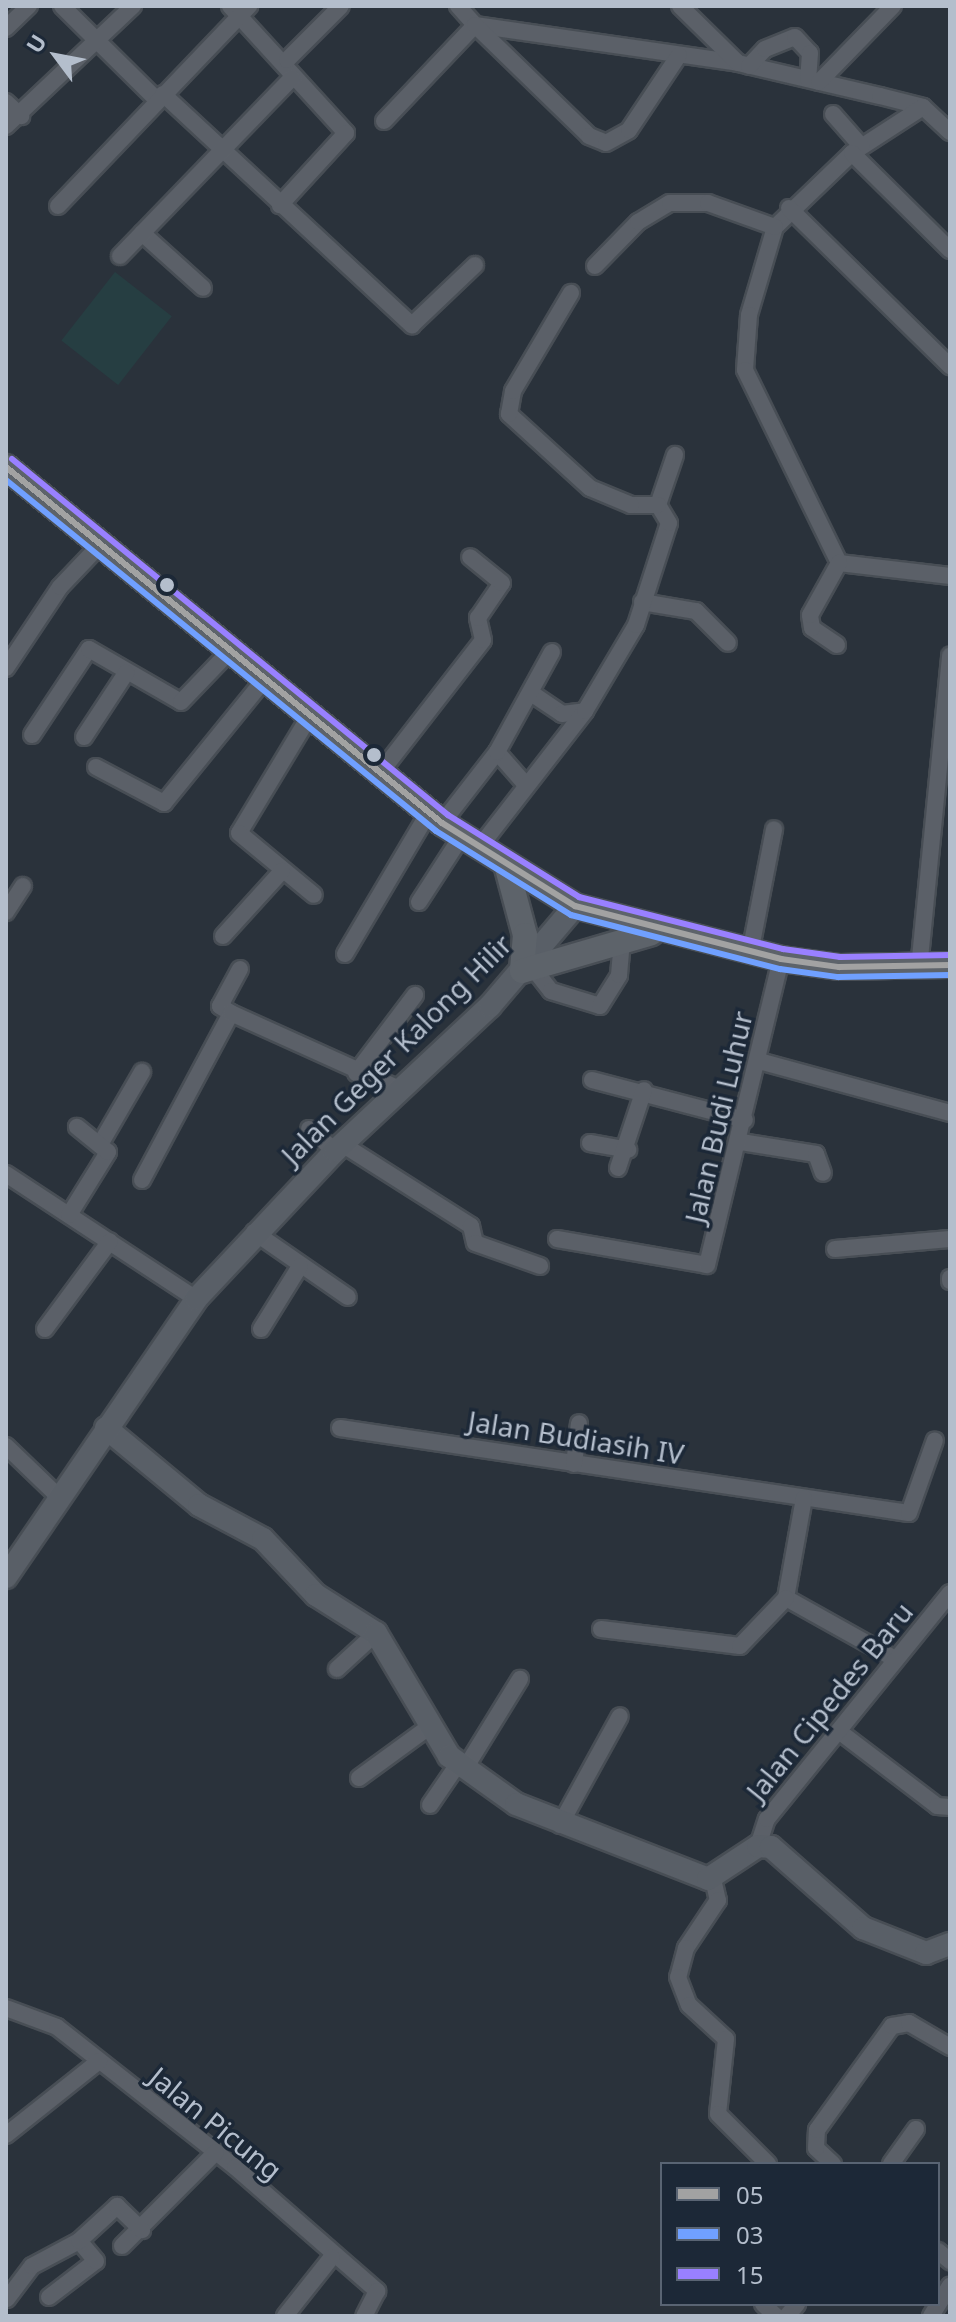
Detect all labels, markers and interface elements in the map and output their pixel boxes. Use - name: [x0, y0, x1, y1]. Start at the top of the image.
- north arrow: [16, 16, 96, 96]
- text: U: [19, 28, 53, 58]
- unlabelled marker: [159, 577, 175, 593]
- unlabelled marker: [366, 747, 382, 763]
- street label: Jalan Geger Kalong Hilir: [274, 927, 518, 1171]
- street label: Jalan Budi Luhur: [677, 1008, 759, 1226]
- street label: Jalan Budiasih IV: [466, 1403, 686, 1471]
- street label: Jalan Cipedes Baru: [739, 1595, 919, 1807]
- street label: Jalan Picung: [143, 2060, 289, 2186]
- legend: [660, 2162, 940, 2306]
- text: 05: [736, 2178, 763, 2211]
- text: 03: [736, 2218, 763, 2251]
- text: 15: [736, 2258, 763, 2291]

